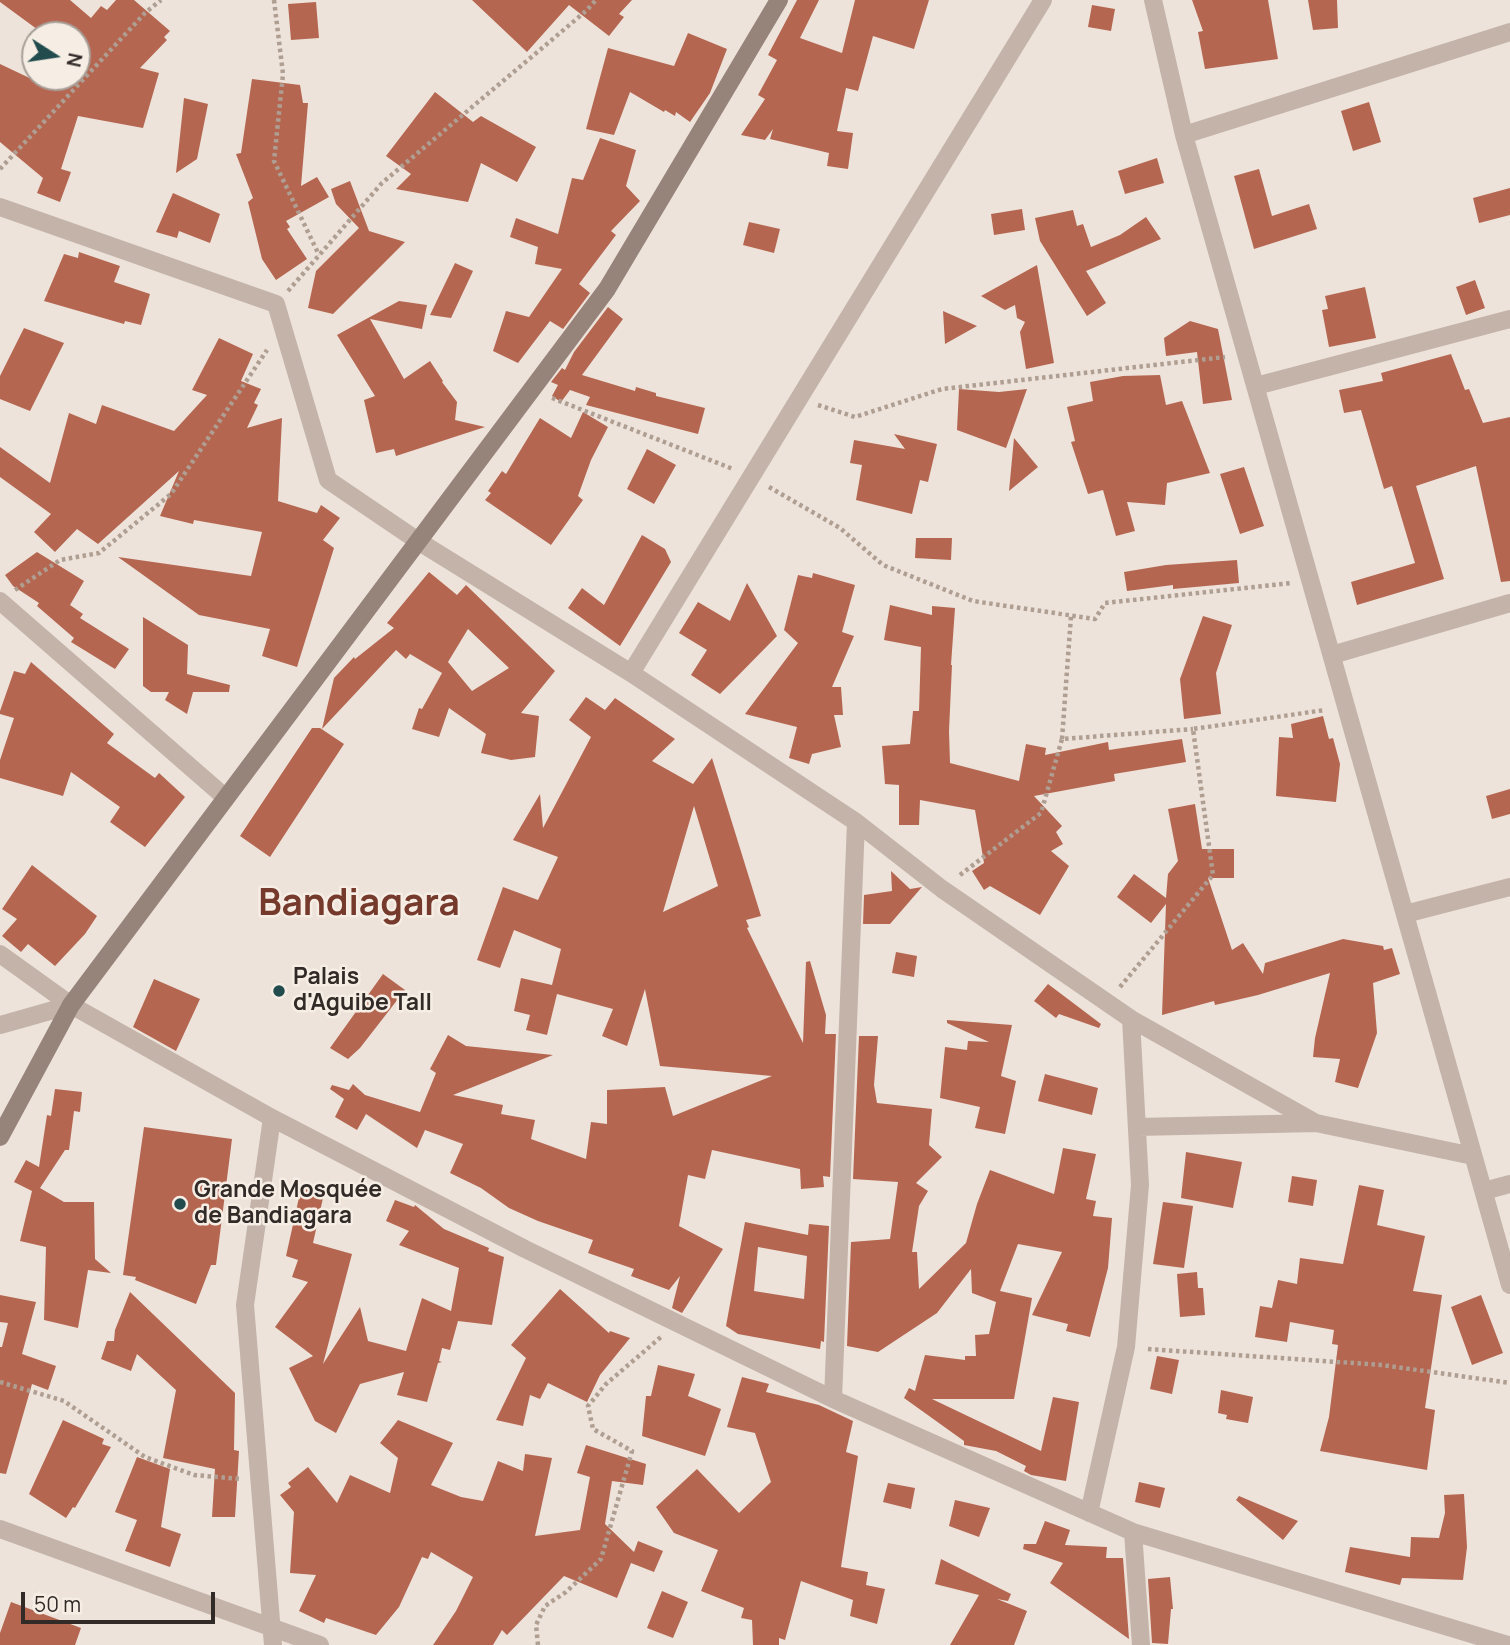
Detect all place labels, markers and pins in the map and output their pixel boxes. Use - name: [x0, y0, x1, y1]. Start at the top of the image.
- place label: Palais d'Aguibe Tall: [293, 964, 432, 1018]
- marker: Palais d'Aguibe Tall: [271, 983, 287, 999]
- place label: Grande Mosquée de Bandiagara: [194, 1177, 382, 1231]
- marker: Grande Mosquée de Bandiagara: [172, 1196, 188, 1212]

